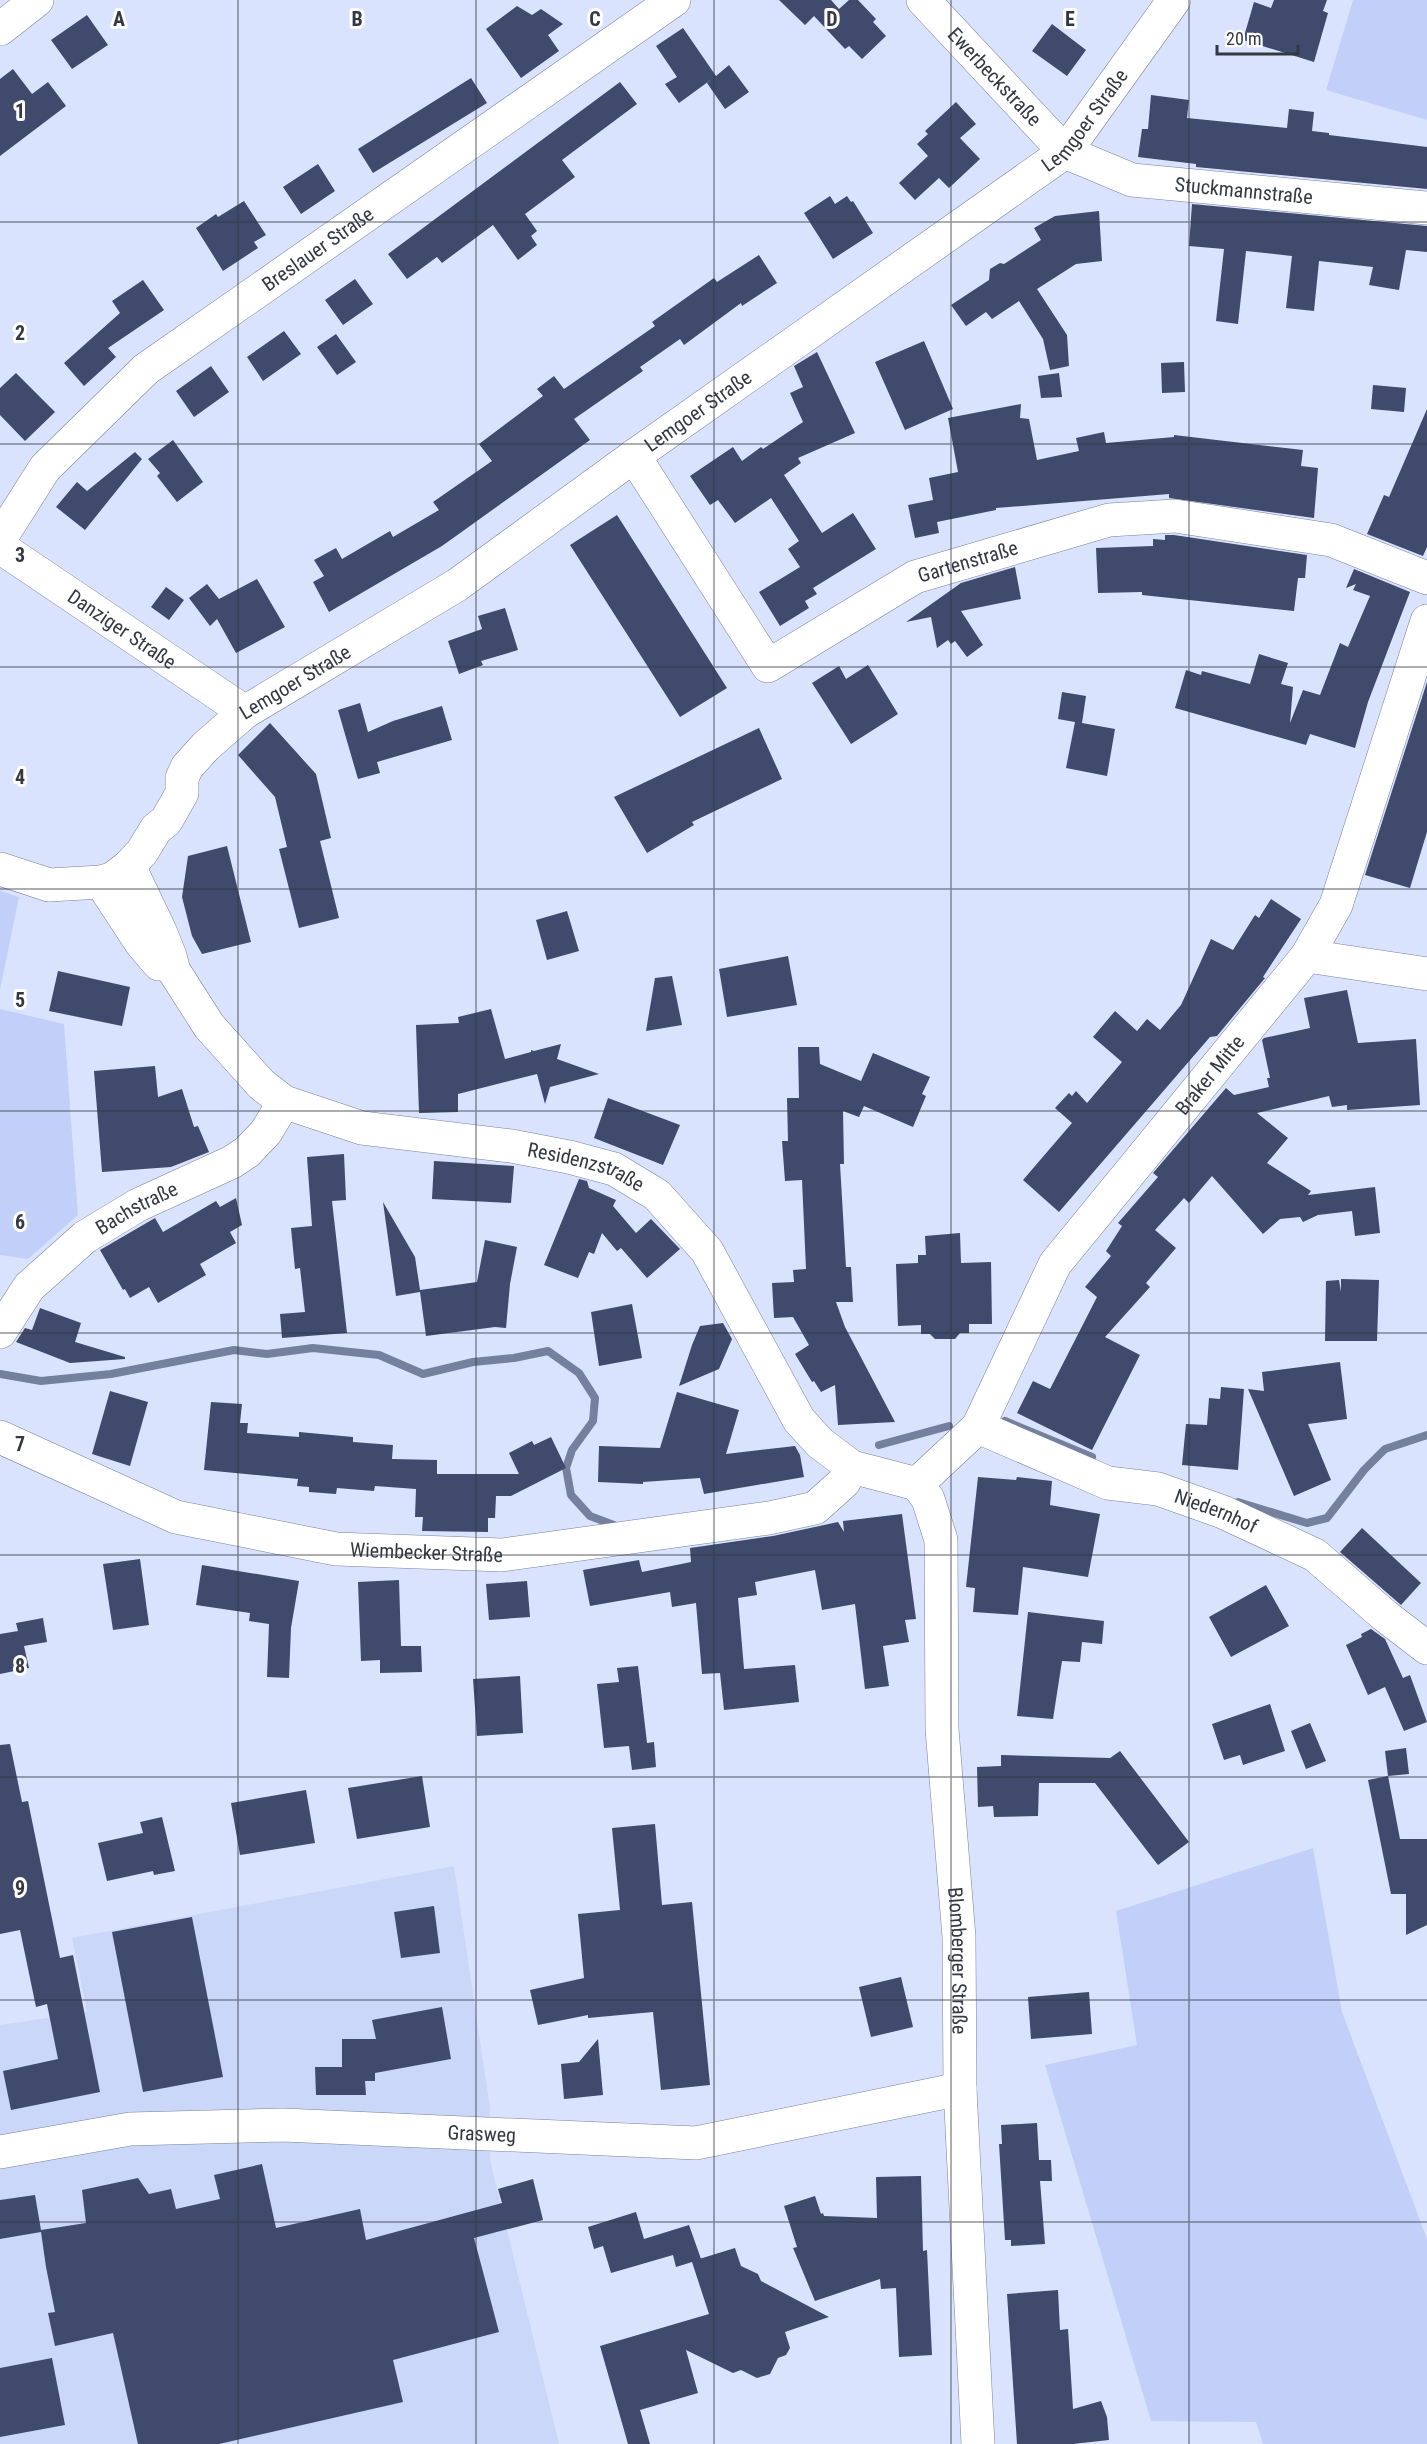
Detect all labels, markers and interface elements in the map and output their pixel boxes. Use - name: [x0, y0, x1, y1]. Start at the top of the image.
- text: A: [113, 7, 125, 31]
- text: B: [351, 7, 363, 31]
- text: C: [589, 7, 601, 31]
- text: D: [826, 7, 838, 31]
- text: E: [1065, 7, 1075, 31]
- scale bar: [1217, 18, 1298, 56]
- street label: Ewerbeckstraße: [943, 23, 1046, 131]
- text: 20 m: [1226, 28, 1261, 49]
- street label: Lemgoer Straße: [1037, 64, 1133, 177]
- text: 1: [15, 99, 25, 123]
- street label: Stuckmannstraße: [1174, 172, 1314, 209]
- street label: Breslauer Straße: [257, 202, 378, 296]
- text: 2: [15, 321, 25, 345]
- street label: Lemgoer Straße: [640, 365, 756, 457]
- street label: Gartenstraße: [915, 535, 1021, 588]
- text: 3: [15, 543, 25, 567]
- street label: Danziger Straße: [63, 584, 181, 674]
- street label: Lemgoer Straße: [235, 640, 355, 725]
- text: 4: [15, 765, 25, 789]
- text: 5: [15, 988, 25, 1012]
- street label: Braker Mitte: [1170, 1030, 1249, 1120]
- street label: Residenzstraße: [526, 1137, 649, 1196]
- street label: Bachstraße: [91, 1176, 181, 1240]
- text: 6: [15, 1210, 25, 1234]
- text: 7: [15, 1432, 25, 1456]
- street label: Niedernhof: [1171, 1484, 1262, 1539]
- street label: Wiembecker Straße: [350, 1538, 503, 1567]
- text: 8: [15, 1654, 25, 1678]
- text: 9: [15, 1876, 25, 1900]
- street label: Blomberger Straße: [943, 1886, 972, 2034]
- street label: Grasweg: [447, 2120, 516, 2147]

